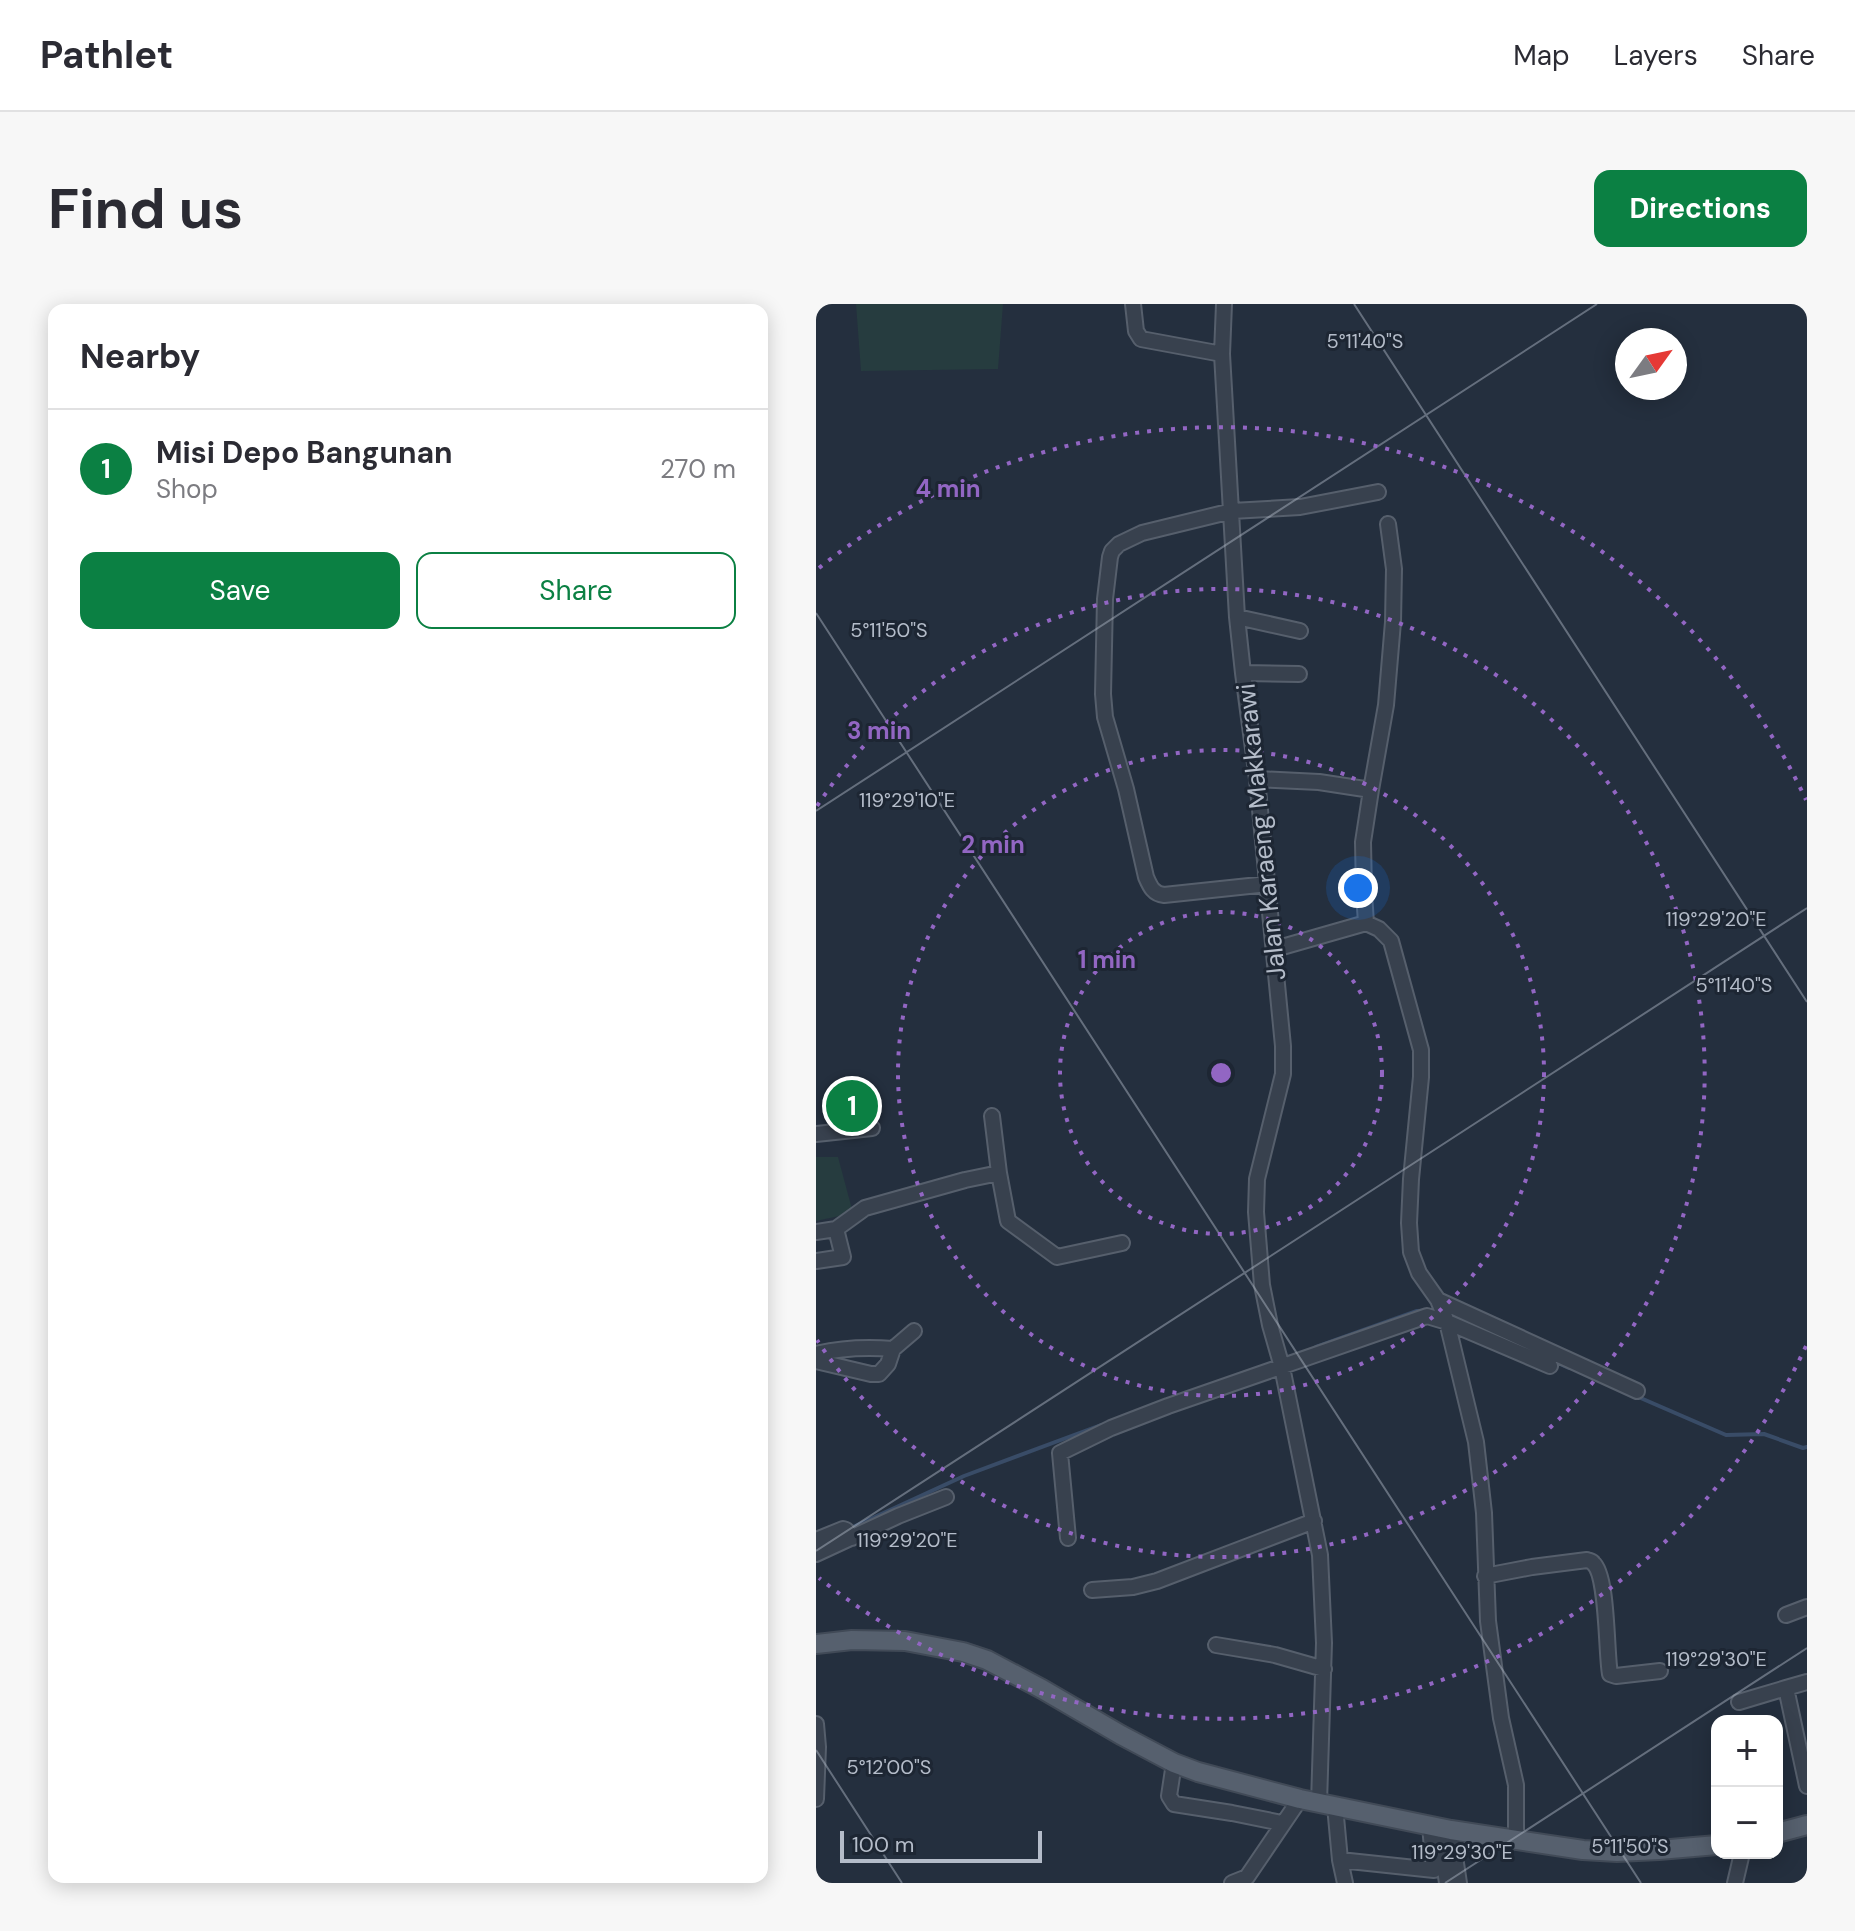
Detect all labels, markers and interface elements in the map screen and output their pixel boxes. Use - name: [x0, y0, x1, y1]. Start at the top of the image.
- text: Pathlet: [40, 30, 173, 80]
- text: Map: [1513, 37, 1570, 74]
- text: Layers: [1614, 37, 1698, 74]
- text: Share: [1742, 37, 1815, 74]
- button: Directions: [1594, 170, 1807, 247]
- text: Find us: [48, 172, 243, 245]
- text: 5°11'40"S: [1327, 328, 1403, 354]
- north arrow: [1615, 328, 1687, 400]
- text: Nearby: [80, 334, 200, 379]
- text: Misi Depo Bangunan: [156, 433, 453, 472]
- text: 1: [101, 452, 111, 486]
- text: 270 m: [660, 452, 736, 486]
- text: Shop: [156, 472, 218, 506]
- text: 4 min: [915, 473, 981, 504]
- button: Save: [80, 552, 400, 629]
- button: Share: [416, 552, 736, 629]
- text: 5°11'50"S: [850, 617, 928, 643]
- street label: Jalan Karaeng Makkarawi: [1228, 682, 1294, 982]
- text: 3 min: [847, 715, 911, 746]
- text: 119°29'10"E: [859, 787, 955, 813]
- text: 2 min: [961, 829, 1025, 860]
- your location: [1338, 868, 1378, 908]
- text: 119°29'20"E: [1665, 906, 1767, 932]
- text: 1 min: [1078, 944, 1136, 975]
- text: 5°11'40"S: [1696, 972, 1772, 998]
- centre of rings: [1207, 1059, 1235, 1087]
- pin: 1: [826, 1076, 878, 1136]
- text: 119°29'20"E: [856, 1527, 958, 1553]
- text: 119°29'30"E: [1665, 1646, 1767, 1672]
- map controls: [1711, 1715, 1783, 1859]
- button: +: [1711, 1715, 1783, 1787]
- text: 5°12'00"S: [847, 1754, 931, 1780]
- button: −: [1711, 1787, 1783, 1859]
- scale bar: [840, 1827, 1042, 1863]
- text: 100 m: [852, 1830, 914, 1859]
- text: 5°11'50"S: [1591, 1833, 1669, 1859]
- text: 119°29'30"E: [1411, 1839, 1513, 1865]

